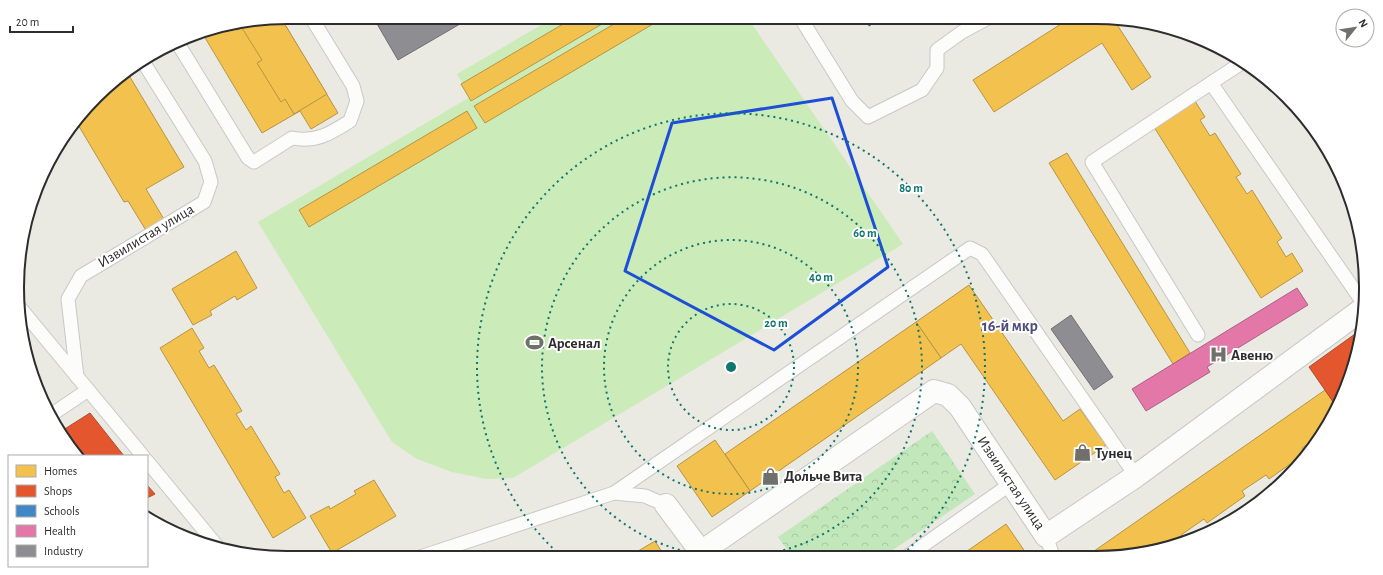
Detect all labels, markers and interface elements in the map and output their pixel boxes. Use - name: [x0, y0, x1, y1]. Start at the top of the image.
- scale bar: [10, 8, 73, 34]
- north arrow: [1335, 8, 1375, 48]
- text: 20 m: [16, 16, 39, 28]
- text: N: [1357, 17, 1370, 29]
- text: 80 m: [899, 182, 923, 194]
- street label: Извилистая улица: [95, 201, 197, 271]
- text: 60 m: [853, 227, 877, 239]
- text: 40 m: [809, 271, 833, 283]
- text: 20 m: [764, 317, 788, 329]
- district label: 16-й мкр: [982, 318, 1038, 334]
- sports icon: Арсенал: [525, 333, 545, 353]
- place label: Арсенал: [548, 336, 601, 351]
- hospital icon: Авеню: [1208, 345, 1228, 365]
- place label: Авеню: [1231, 348, 1274, 363]
- centre of rings: [724, 360, 738, 374]
- street label: Извилистая улица: [974, 433, 1048, 533]
- shop icon: Тунец: [1072, 443, 1092, 463]
- place label: Тунец: [1095, 446, 1133, 461]
- legend: [8, 455, 148, 567]
- text: Homes: [44, 465, 77, 477]
- shop icon: Дольче Вита: [761, 466, 781, 486]
- place label: Дольче Вита: [784, 469, 862, 484]
- text: Shops: [44, 485, 72, 497]
- text: Schools: [44, 505, 79, 517]
- text: Health: [44, 525, 76, 537]
- text: Industry: [44, 545, 83, 558]

